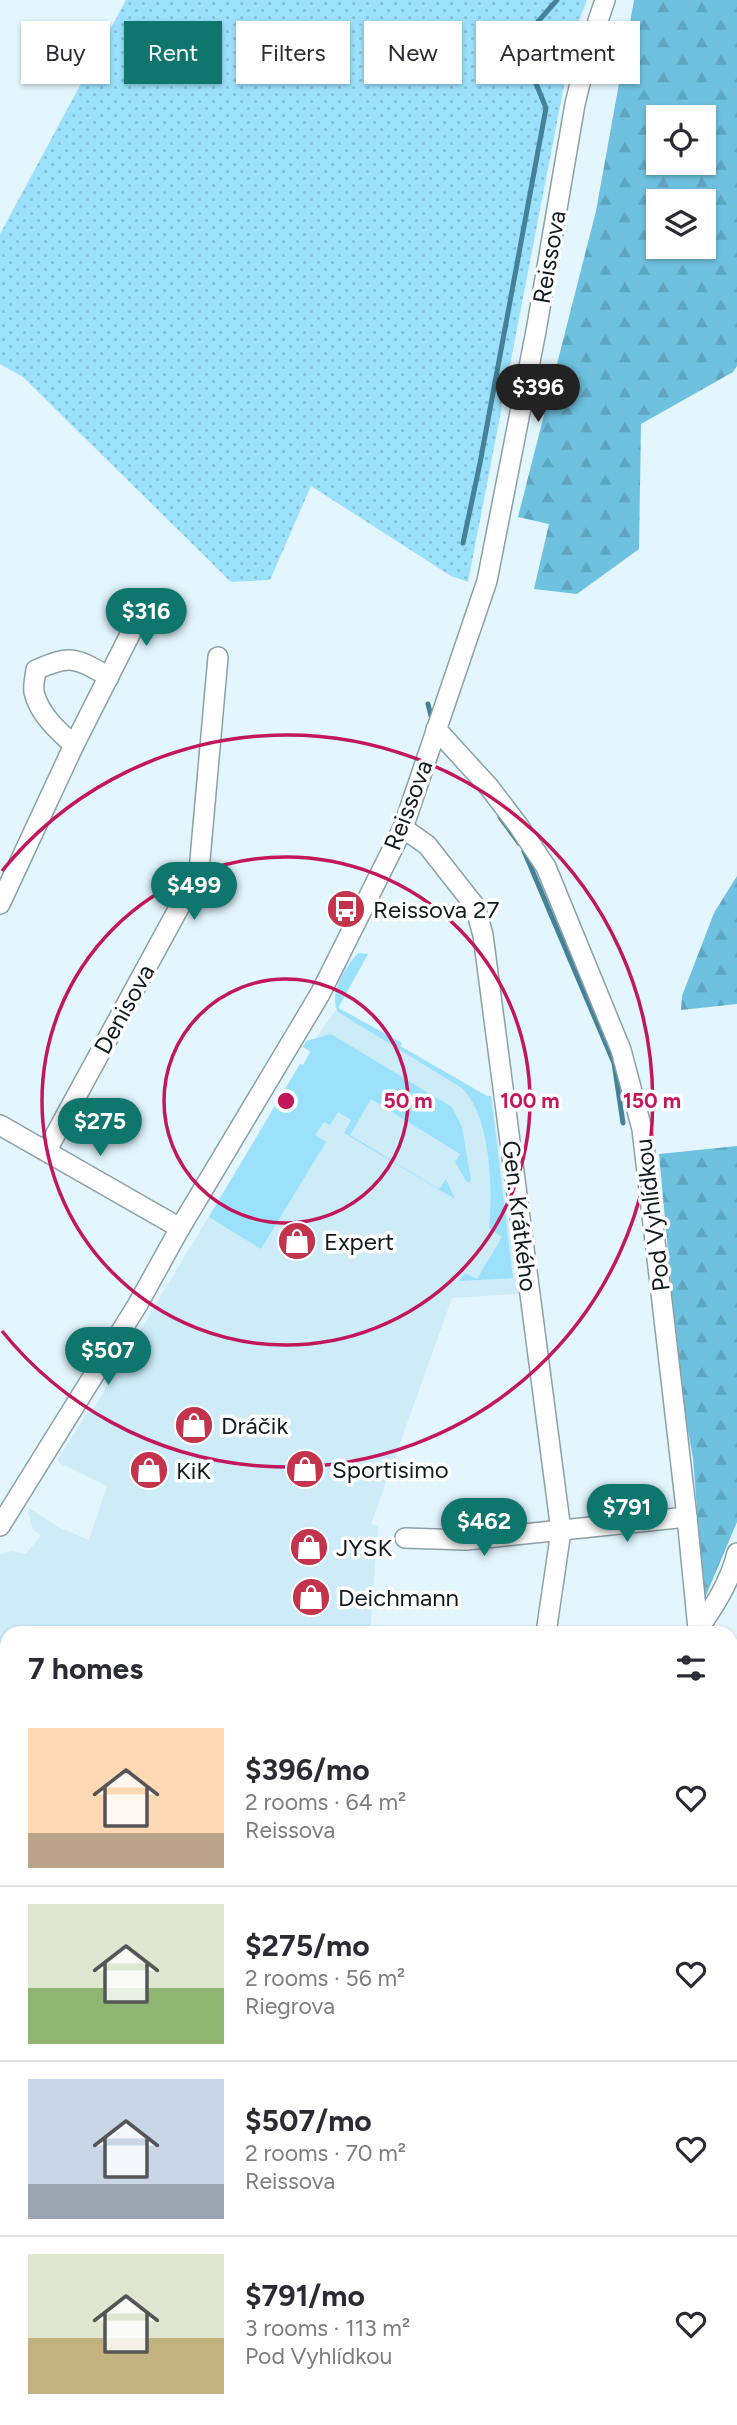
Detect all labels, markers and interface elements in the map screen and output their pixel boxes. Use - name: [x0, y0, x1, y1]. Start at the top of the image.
- chip: Buy: [21, 21, 110, 84]
- chip: Rent: [124, 21, 222, 84]
- chip: Filters: [236, 21, 350, 84]
- chip: New: [364, 21, 462, 84]
- chip: Apartment: [476, 21, 640, 84]
- map controls: [646, 105, 716, 259]
- button: locate: [646, 105, 716, 175]
- button: layers: [646, 189, 716, 259]
- street label: Reissova: [527, 208, 571, 306]
- pin: $396: [497, 364, 579, 424]
- text: $396: [512, 373, 564, 401]
- pin: $316: [105, 588, 187, 648]
- text: $316: [122, 597, 170, 625]
- street label: Reissova: [378, 756, 438, 854]
- pin: $499: [153, 862, 235, 922]
- text: $499: [167, 871, 221, 899]
- bus stop icon: Reissova 27: [325, 888, 367, 930]
- place label: Reissova 27: [373, 895, 499, 924]
- street label: Denisova: [88, 959, 160, 1059]
- text: 50 m: [383, 1088, 433, 1113]
- text: 100 m: [500, 1088, 560, 1113]
- text: 150 m: [623, 1088, 681, 1113]
- centre of rings: [274, 1089, 298, 1113]
- pin: $275: [59, 1098, 141, 1158]
- text: $275: [74, 1107, 126, 1135]
- street label: Pod Vyhlídkou: [628, 1137, 676, 1293]
- street label: Gen. Krátkého: [496, 1139, 544, 1293]
- shop icon: Expert: [276, 1220, 318, 1262]
- place label: Expert: [324, 1227, 394, 1256]
- pin: $507: [67, 1328, 149, 1387]
- text: $507: [81, 1336, 135, 1364]
- shop icon: Dráčik: [173, 1404, 215, 1446]
- place label: Dráčik: [221, 1411, 288, 1440]
- shop icon: Sportisimo: [284, 1448, 326, 1490]
- shop icon: KiK: [128, 1449, 170, 1491]
- place label: Sportisimo: [332, 1455, 449, 1484]
- place label: KiK: [176, 1456, 211, 1485]
- pin: $791: [586, 1484, 668, 1544]
- text: $791: [603, 1493, 651, 1521]
- pin: $462: [443, 1498, 525, 1558]
- text: $462: [457, 1507, 511, 1535]
- shop icon: JYSK: [288, 1526, 330, 1568]
- place label: JYSK: [336, 1533, 393, 1562]
- shop icon: Deichmann: [290, 1576, 332, 1618]
- place label: Deichmann: [338, 1583, 459, 1612]
- icon: filters: [672, 1649, 710, 1687]
- text: 7 homes: [28, 1650, 143, 1687]
- text: $396/mo: [245, 1751, 370, 1788]
- icon: home: [84, 1756, 168, 1840]
- icon: heart: [672, 1779, 710, 1817]
- text: 2 rooms · 64 m²: [245, 1788, 406, 1816]
- text: Reissova: [245, 1816, 335, 1844]
- text: $275/mo: [245, 1927, 370, 1964]
- icon: home: [84, 1932, 168, 2016]
- icon: heart: [672, 1955, 710, 1993]
- text: 2 rooms · 56 m²: [245, 1964, 405, 1992]
- text: Riegrova: [245, 1992, 335, 2020]
- text: $507/mo: [245, 2102, 372, 2139]
- icon: home: [84, 2107, 168, 2191]
- icon: heart: [672, 2130, 710, 2168]
- text: 2 rooms · 70 m²: [245, 2139, 406, 2167]
- text: Reissova: [245, 2167, 335, 2195]
- text: $791/mo: [245, 2277, 365, 2314]
- icon: home: [84, 2282, 168, 2366]
- icon: heart: [672, 2305, 710, 2343]
- text: 3 rooms · 113 m²: [245, 2314, 410, 2342]
- text: Pod Vyhlídkou: [245, 2342, 392, 2370]

